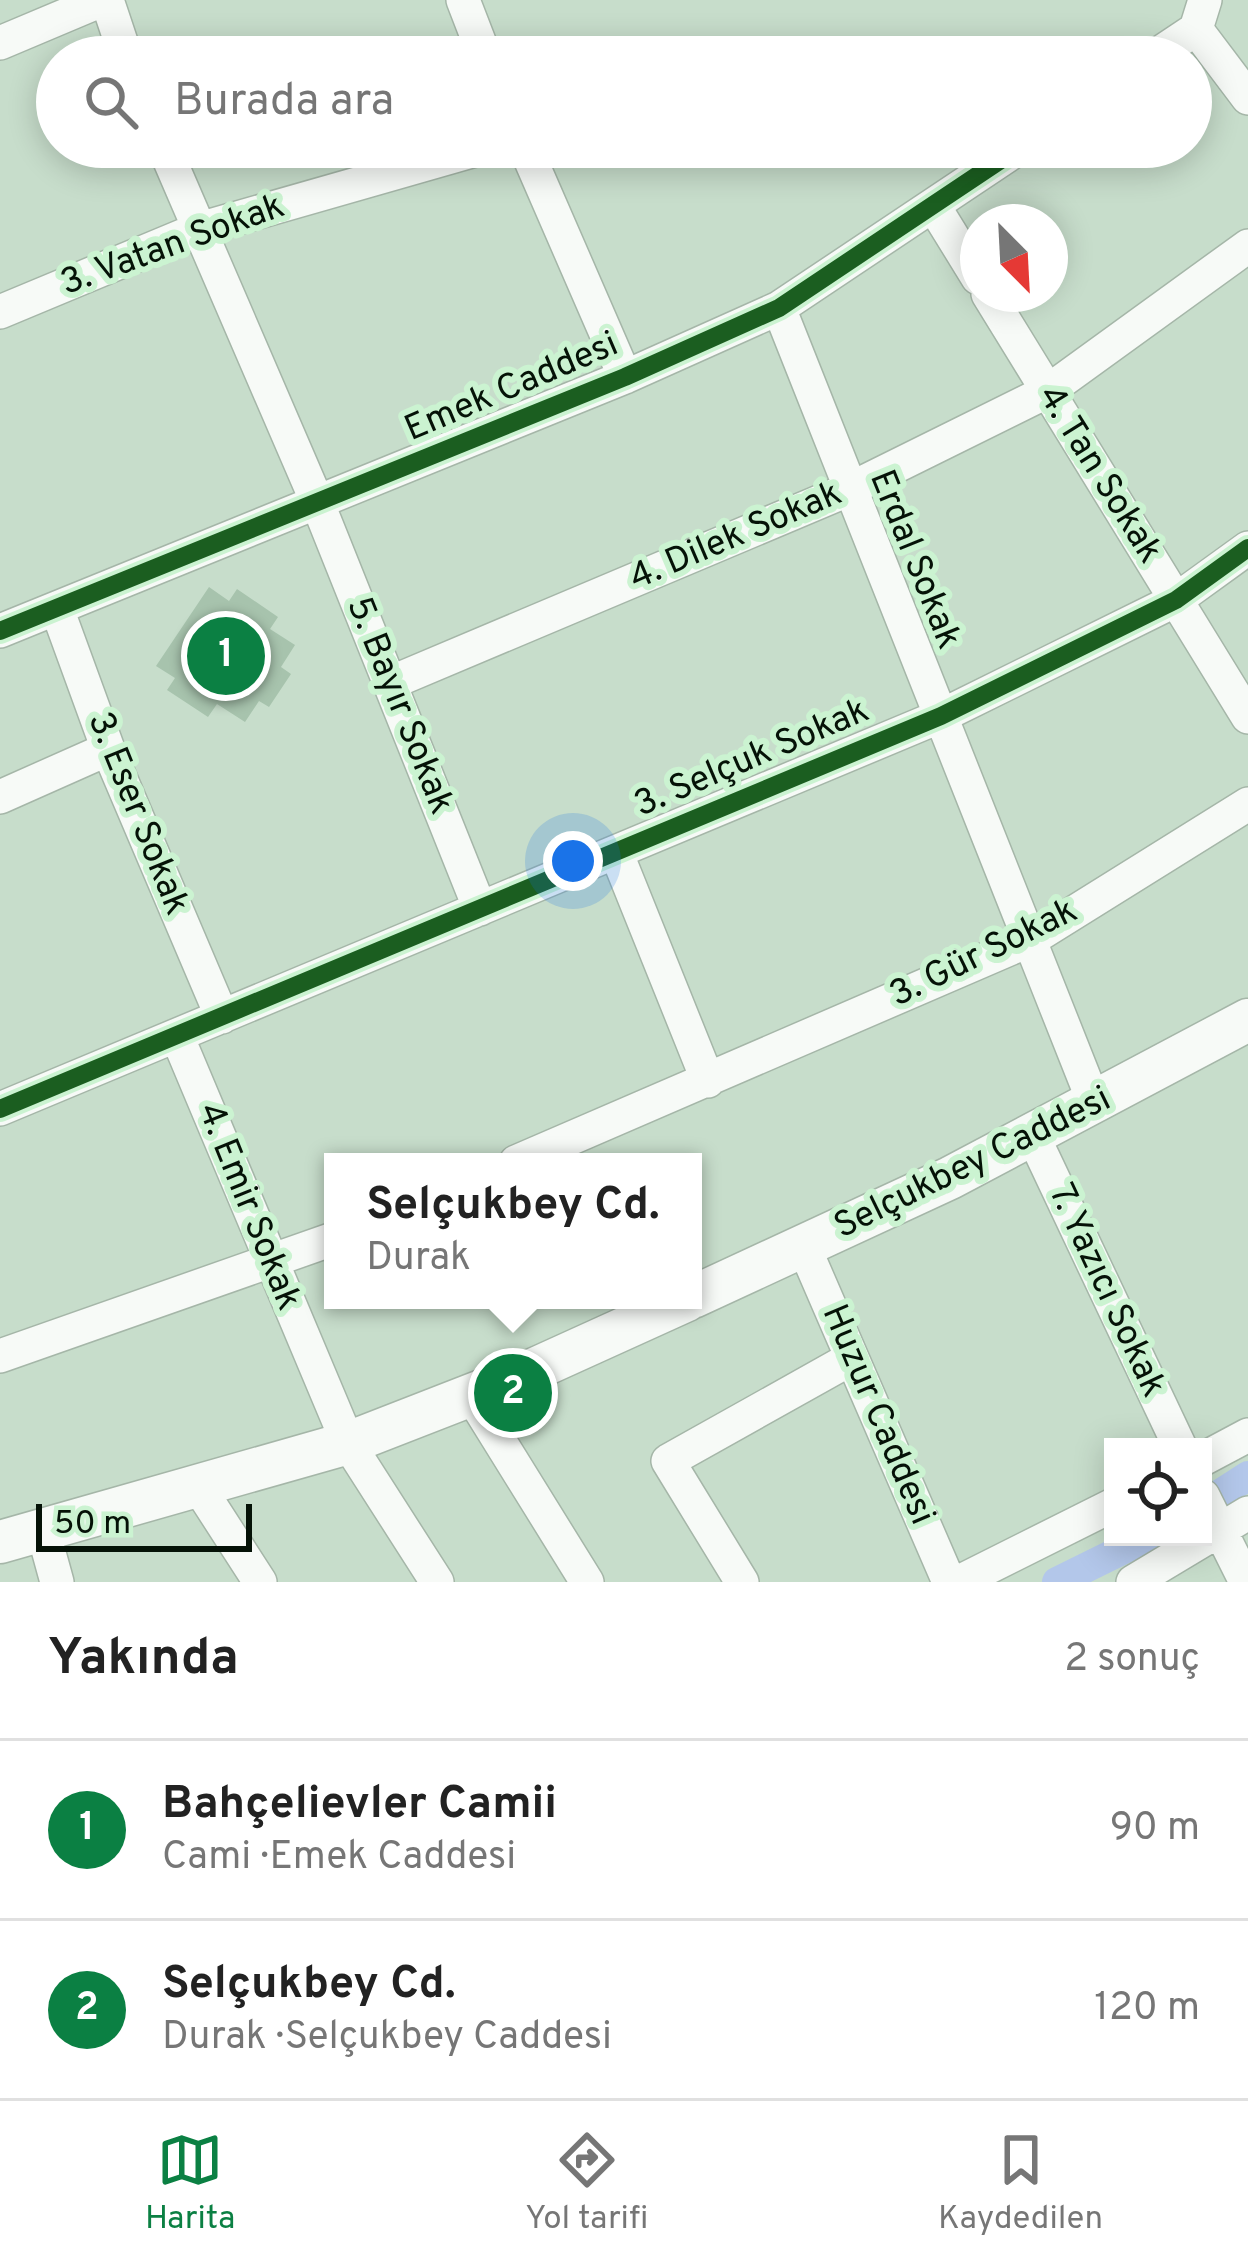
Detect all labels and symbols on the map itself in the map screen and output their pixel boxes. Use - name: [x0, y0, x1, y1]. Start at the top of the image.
- street label: 3. Vatan Sokak: [55, 184, 291, 308]
- north arrow: [960, 204, 1068, 312]
- street label: Emek Caddesi: [398, 322, 626, 454]
- street label: 4. Tan Sokak: [1026, 377, 1172, 573]
- street label: Erdal Sokak: [857, 464, 971, 656]
- street label: 4. Dilek Sokak: [623, 472, 849, 602]
- street label: 5. Bayır Sokak: [335, 591, 463, 821]
- pin: 1: [187, 611, 265, 701]
- street label: 3. Selçuk Sokak: [628, 689, 876, 829]
- street label: 3. Eser Sokak: [75, 706, 199, 922]
- your location: [543, 831, 603, 891]
- street label: 3. Gür Sokak: [883, 889, 1085, 1019]
- street label: Selçukbey Caddesi: [827, 1077, 1119, 1251]
- street label: 4. Emir Sokak: [186, 1097, 310, 1317]
- street label: 7. Yazıcı Sokak: [1037, 1177, 1175, 1405]
- street label: Huzur Caddesi: [810, 1298, 944, 1532]
- pin: 2: [474, 1348, 552, 1438]
- scale bar: [36, 1498, 252, 1551]

